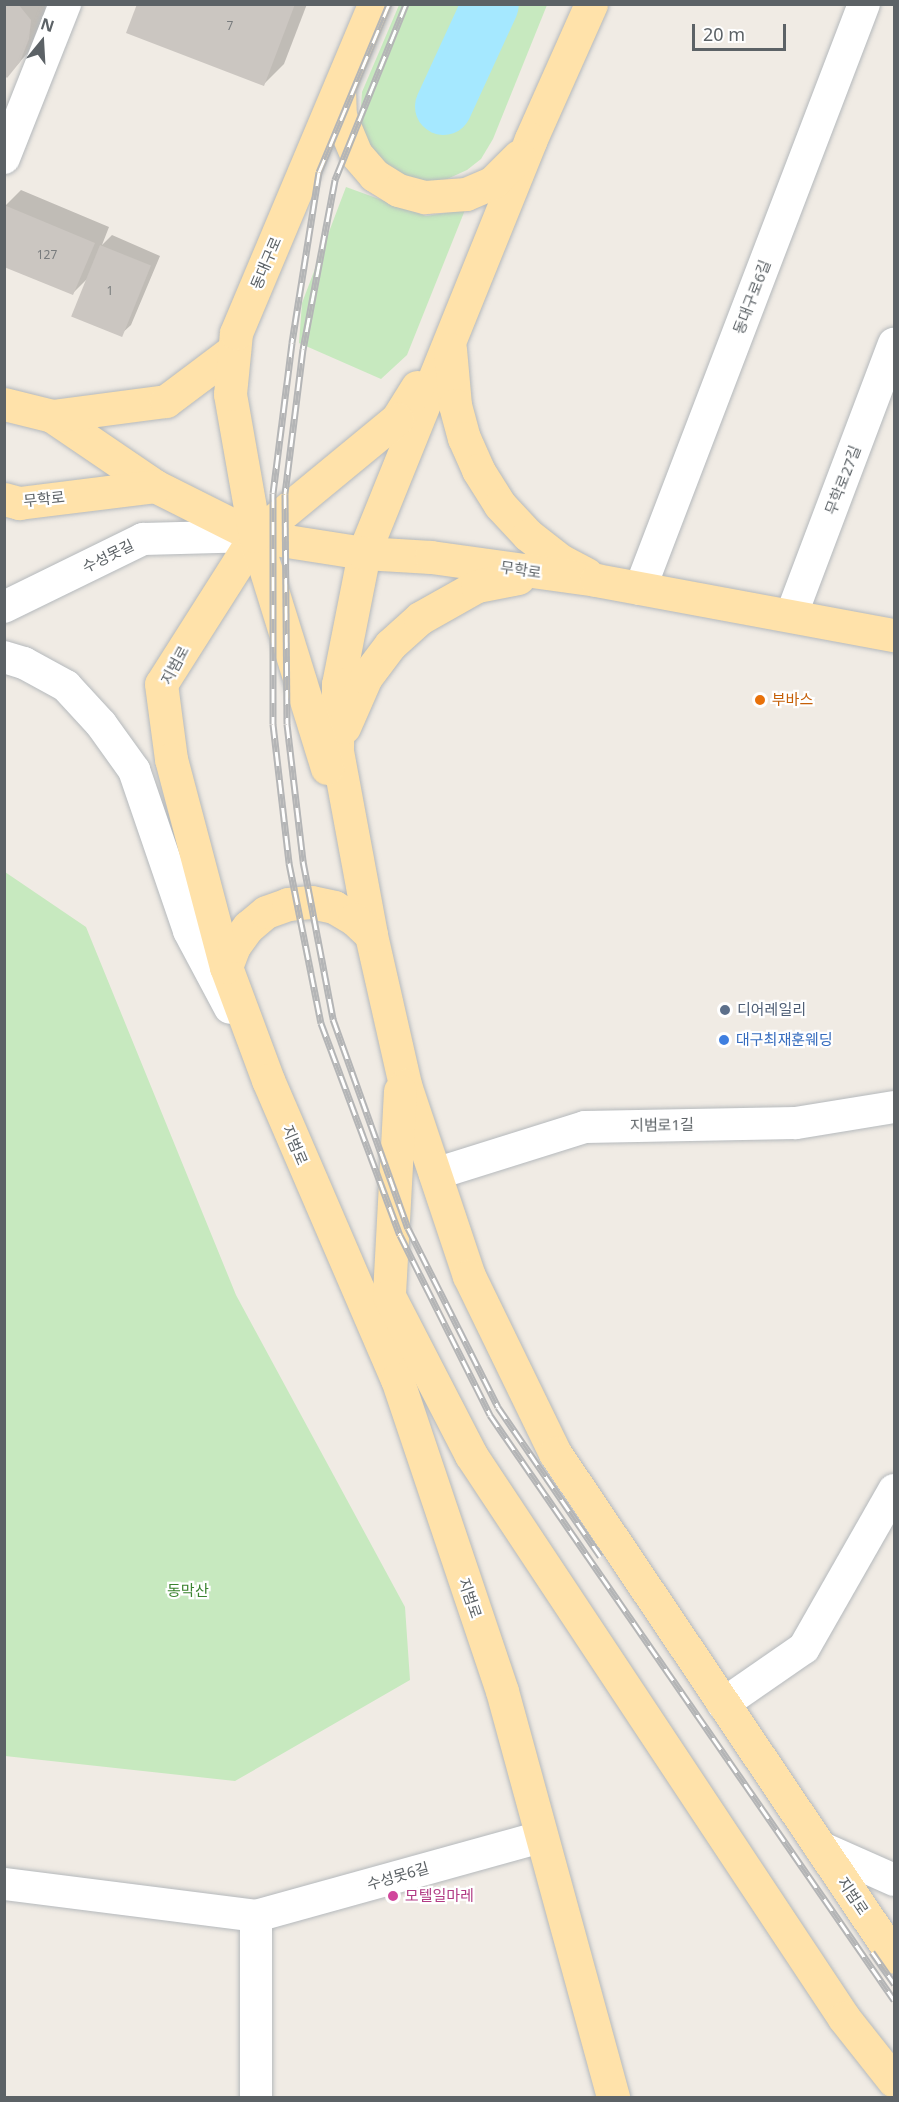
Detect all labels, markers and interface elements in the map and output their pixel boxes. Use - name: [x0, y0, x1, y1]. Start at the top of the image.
- north arrow: [12, 12, 72, 72]
- text: N: [38, 12, 57, 37]
- scale bar: [695, 12, 790, 50]
- house number: 7: [227, 19, 233, 33]
- text: 20 m: [703, 22, 745, 46]
- street label: 동대구로: [247, 234, 285, 292]
- house number: 127: [37, 248, 57, 262]
- street label: 동대구로6길: [730, 258, 774, 336]
- house number: 1: [107, 284, 113, 298]
- street label: 무학로27길: [822, 443, 864, 517]
- street label: 무학로: [22, 488, 66, 510]
- street label: 수성못길: [79, 536, 137, 576]
- street label: 무학로: [499, 558, 543, 582]
- street label: 지범로: [157, 642, 193, 688]
- place label: 부바스: [772, 691, 813, 709]
- marker: 부바스: [753, 693, 767, 707]
- place label: 디어레일리: [737, 1001, 806, 1019]
- marker: 디어레일리: [718, 1003, 732, 1017]
- place label: 대구최재훈웨딩: [736, 1031, 833, 1049]
- marker: 대구최재훈웨딩: [717, 1033, 731, 1047]
- street label: 지범로1길: [630, 1115, 694, 1135]
- street label: 지범로: [279, 1122, 311, 1168]
- street label: 지범로: [455, 1575, 485, 1621]
- park label: 동막산: [167, 1582, 209, 1600]
- street label: 수성못6길: [365, 1859, 431, 1893]
- street label: 지범로: [834, 1874, 872, 1918]
- place label: 모텔일마레: [405, 1887, 474, 1905]
- marker: 모텔일마레: [386, 1889, 400, 1903]

